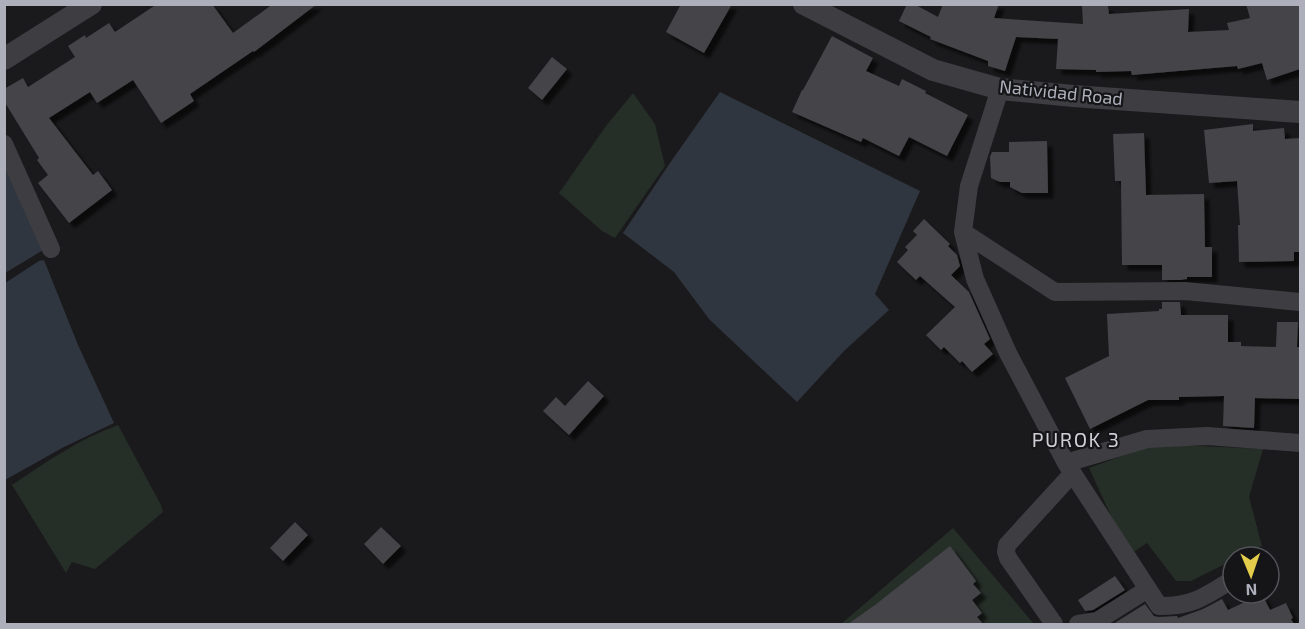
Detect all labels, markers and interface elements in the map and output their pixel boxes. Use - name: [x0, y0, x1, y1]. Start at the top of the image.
- street label: Natividad Road: [998, 75, 1124, 109]
- district label: PUROK 3: [1032, 427, 1120, 451]
- north arrow: [1221, 545, 1281, 605]
- text: N: [1245, 581, 1258, 600]

